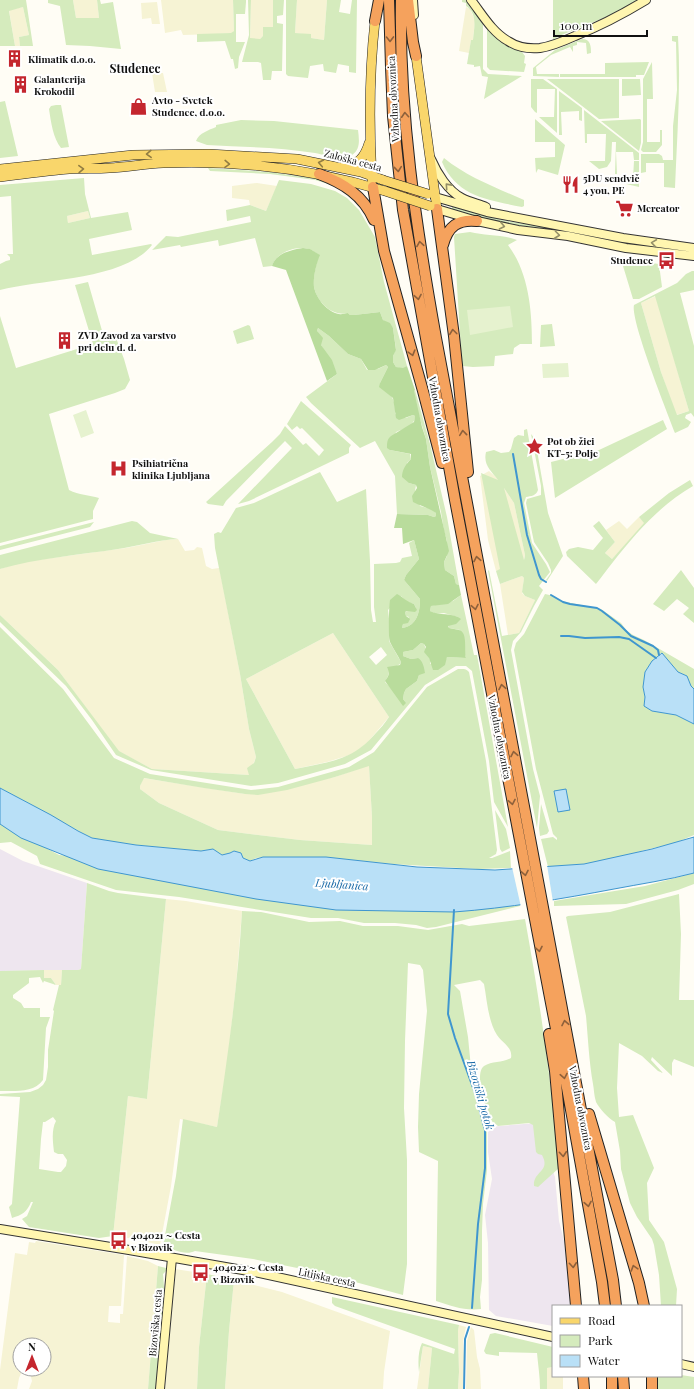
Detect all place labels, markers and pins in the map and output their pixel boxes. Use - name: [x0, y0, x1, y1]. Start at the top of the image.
- building icon: Klimatik d.o.o.: [5, 49, 25, 69]
- place label: Klimatik d.o.o.: [28, 52, 96, 66]
- place label: Galanterija Krokodil: [34, 72, 86, 98]
- building icon: Galanterija Krokodil: [11, 75, 31, 95]
- place label: Avto - Svetek Studenec, d.o.o.: [151, 93, 225, 119]
- shop icon: Avto - Svetek Studenec, d.o.o.: [129, 96, 149, 116]
- place label: 5DU sendvič 4 you, PE: [583, 171, 639, 197]
- restaurant icon: 5DU sendvič 4 you, PE: [560, 174, 580, 194]
- supermarket icon: Mercator: [614, 198, 634, 218]
- place label: Mercator: [637, 201, 680, 215]
- bus stop icon: Studenec: [656, 250, 676, 270]
- place label: Studenec: [610, 253, 653, 267]
- place label: ZVD Zavod za varstvo pri delu d. d.: [78, 328, 177, 354]
- building icon: ZVD Zavod za varstvo pri delu d. d.: [55, 331, 75, 351]
- place label: Pot ob žici KT-5: Polje: [547, 434, 598, 460]
- place icon: Pot ob žici KT-5: Polje: [524, 437, 544, 457]
- place label: Psihiatrična klinika Ljubljana: [132, 456, 211, 482]
- hospital icon: Psihiatrična klinika Ljubljana: [109, 459, 129, 479]
- place label: 404021 ~ Cesta v Bizovik: [130, 1228, 201, 1254]
- bus stop icon: 404021 ~ Cesta v Bizovik: [108, 1231, 128, 1251]
- place label: 404022 ~ Cesta v Bizovik: [212, 1260, 284, 1286]
- bus stop icon: 404022 ~ Cesta v Bizovik: [190, 1263, 210, 1283]

